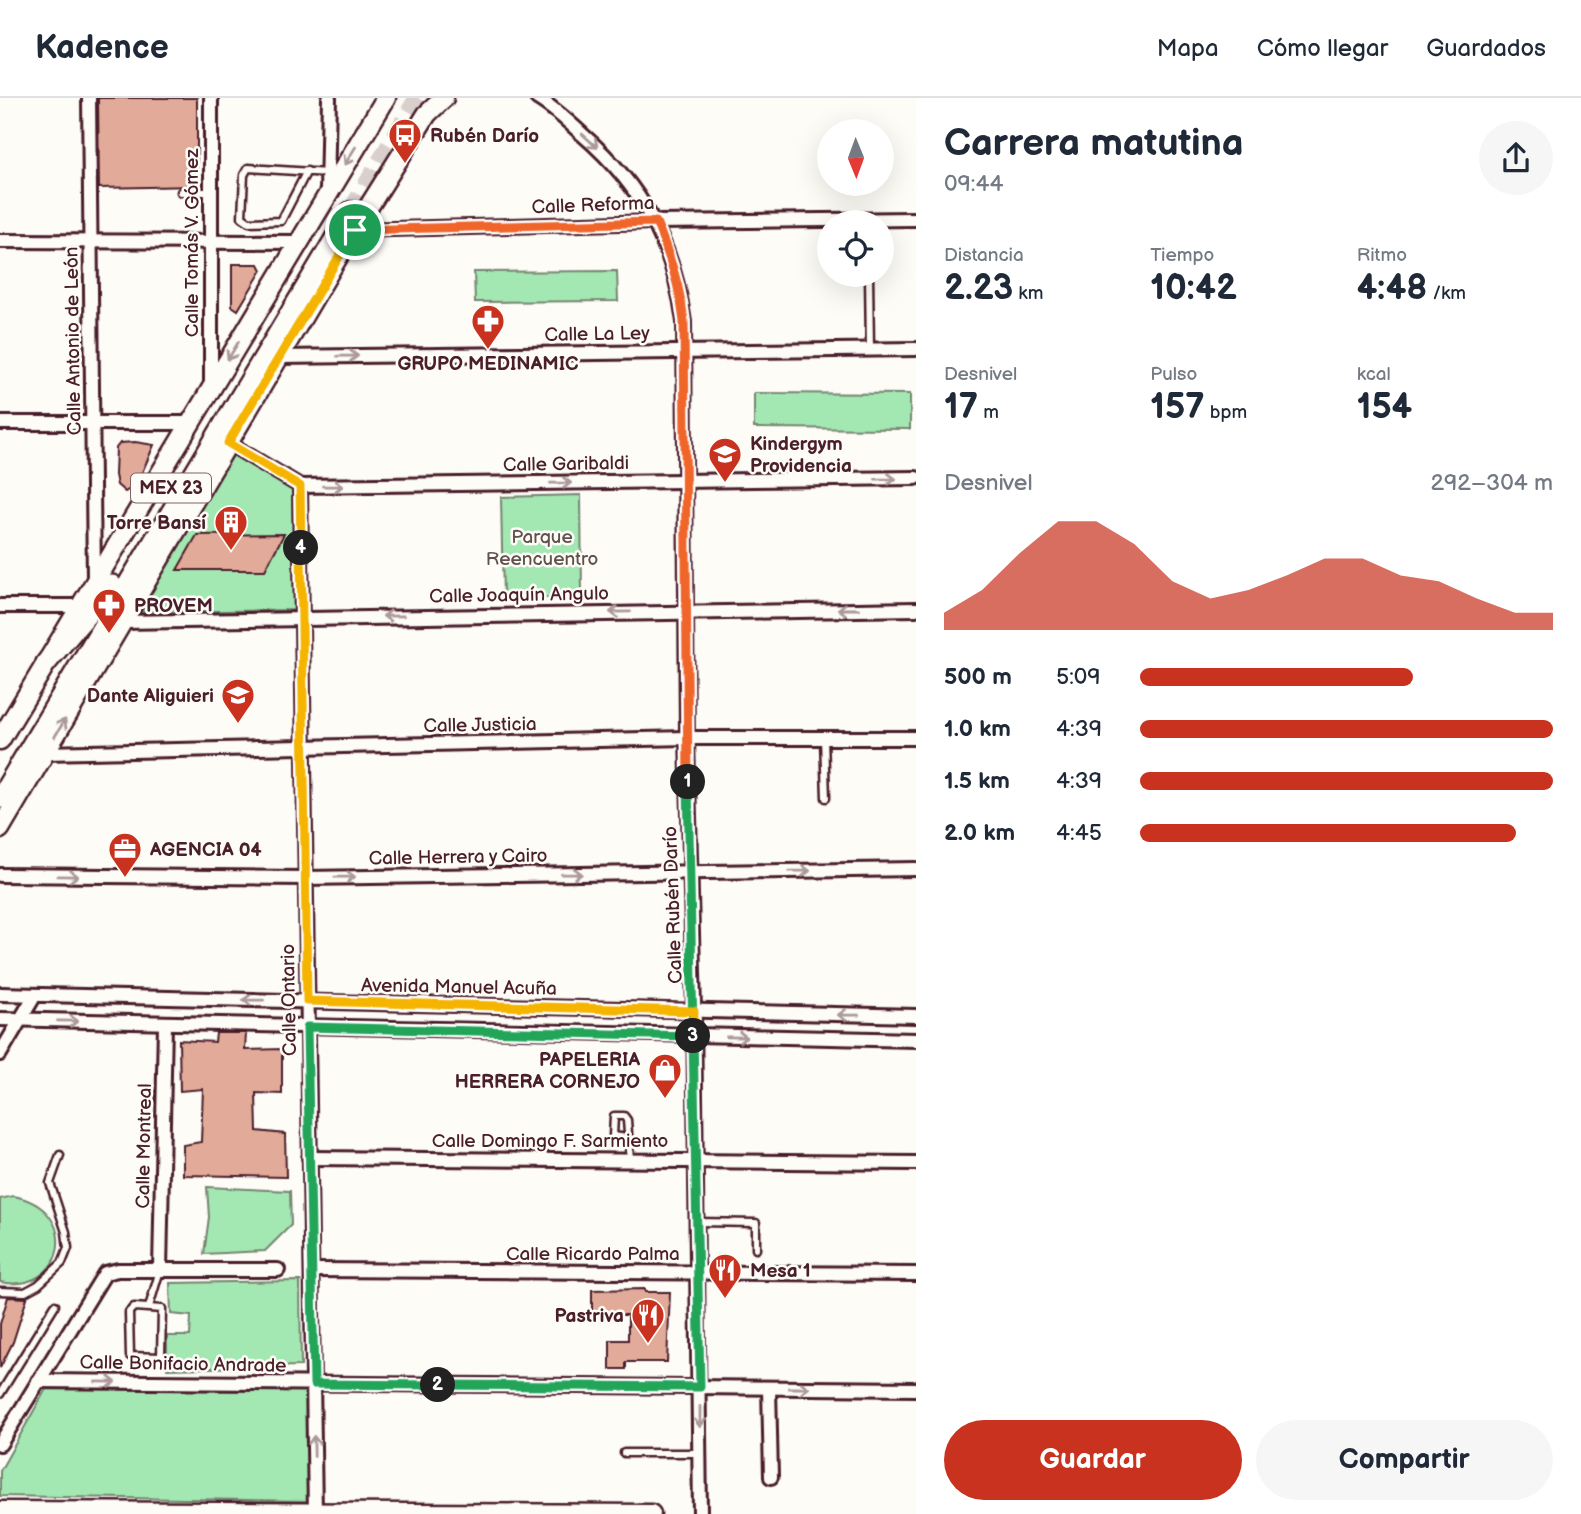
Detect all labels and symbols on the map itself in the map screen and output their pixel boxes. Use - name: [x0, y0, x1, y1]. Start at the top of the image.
- bus stop icon: Rubén Darío: [386, 116, 424, 165]
- north arrow: [817, 119, 894, 196]
- place label: Rubén Darío: [430, 125, 539, 148]
- one-way arrow: [581, 133, 599, 149]
- one-way arrow: [343, 146, 358, 165]
- street label: Calle Tomás V. Gómez: [181, 148, 204, 337]
- street label: Calle Reforma: [531, 192, 655, 219]
- pin: [325, 200, 385, 260]
- street label: Calle Antonio de León: [60, 246, 87, 436]
- pharmacy icon: GRUPO MEDINAMIC: [469, 302, 507, 351]
- street label: Calle La Ley: [544, 322, 650, 347]
- one-way arrow: [225, 340, 239, 360]
- one-way arrow: [336, 349, 359, 362]
- place label: GRUPO MEDINAMIC: [397, 353, 579, 376]
- place label: Kindergym Providencia: [750, 433, 852, 478]
- school or university icon: Kindergym Providencia: [706, 435, 744, 484]
- street label: Calle Garibaldi: [503, 452, 629, 477]
- one-way arrow: [874, 472, 897, 485]
- road number: MEX 23: [131, 474, 211, 502]
- one-way arrow: [549, 476, 572, 490]
- one-way arrow: [322, 479, 345, 492]
- building icon: Torre Bansí: [212, 503, 250, 552]
- place label: Torre Bansí: [107, 512, 206, 535]
- park label: Parque Reencuentro: [486, 526, 598, 571]
- pin: 4: [284, 531, 318, 566]
- street label: Calle Joaquín Angulo: [429, 582, 609, 609]
- pharmacy icon: PROVEM: [90, 586, 128, 635]
- place label: PROVEM: [134, 595, 213, 618]
- one-way arrow: [837, 602, 860, 616]
- one-way arrow: [609, 605, 632, 618]
- one-way arrow: [382, 609, 405, 623]
- school or university icon: Dante Aliguieri: [219, 676, 257, 725]
- place label: Dante Aliguieri: [87, 685, 214, 708]
- street label: Calle Justicia: [423, 713, 537, 738]
- one-way arrow: [53, 718, 67, 738]
- pin: 1: [670, 764, 706, 800]
- street label: Calle Rubén Darío: [659, 826, 688, 984]
- office icon: AGENCIA 04: [106, 830, 144, 879]
- place label: AGENCIA 04: [149, 839, 262, 862]
- street label: Calle Herrera y Cairo: [368, 844, 548, 871]
- one-way arrow: [788, 864, 811, 878]
- one-way arrow: [560, 867, 583, 881]
- one-way arrow: [56, 869, 79, 882]
- one-way arrow: [333, 870, 356, 884]
- street label: Calle Ontario: [277, 944, 302, 1056]
- street label: Avenida Manuel Acuña: [361, 974, 557, 1001]
- one-way arrow: [242, 993, 265, 1007]
- one-way arrow: [837, 1008, 860, 1021]
- one-way arrow: [56, 1014, 79, 1028]
- pin: 3: [676, 1018, 710, 1054]
- one-way arrow: [725, 1030, 748, 1044]
- place label: PAPELERIA HERRERA CORNEJO: [455, 1049, 640, 1094]
- shop icon: PAPELERIA HERRERA CORNEJO: [646, 1051, 684, 1100]
- street label: Calle Montreal: [132, 1083, 157, 1209]
- street label: Calle Domingo F. Sarmiento: [432, 1130, 668, 1153]
- street label: Calle Ricardo Palma: [506, 1243, 680, 1266]
- restaurant icon: Mesa 1: [706, 1251, 744, 1300]
- place label: Mesa 1: [750, 1260, 811, 1283]
- restaurant icon: Pastriva: [629, 1296, 667, 1345]
- place label: Pastriva: [555, 1305, 624, 1328]
- street label: Calle Bonifacio Andrade: [79, 1351, 287, 1378]
- pin: 2: [420, 1368, 456, 1402]
- one-way arrow: [94, 1375, 117, 1389]
- one-way arrow: [787, 1381, 810, 1395]
- one-way arrow: [693, 1406, 707, 1429]
- one-way arrow: [307, 1435, 321, 1458]

